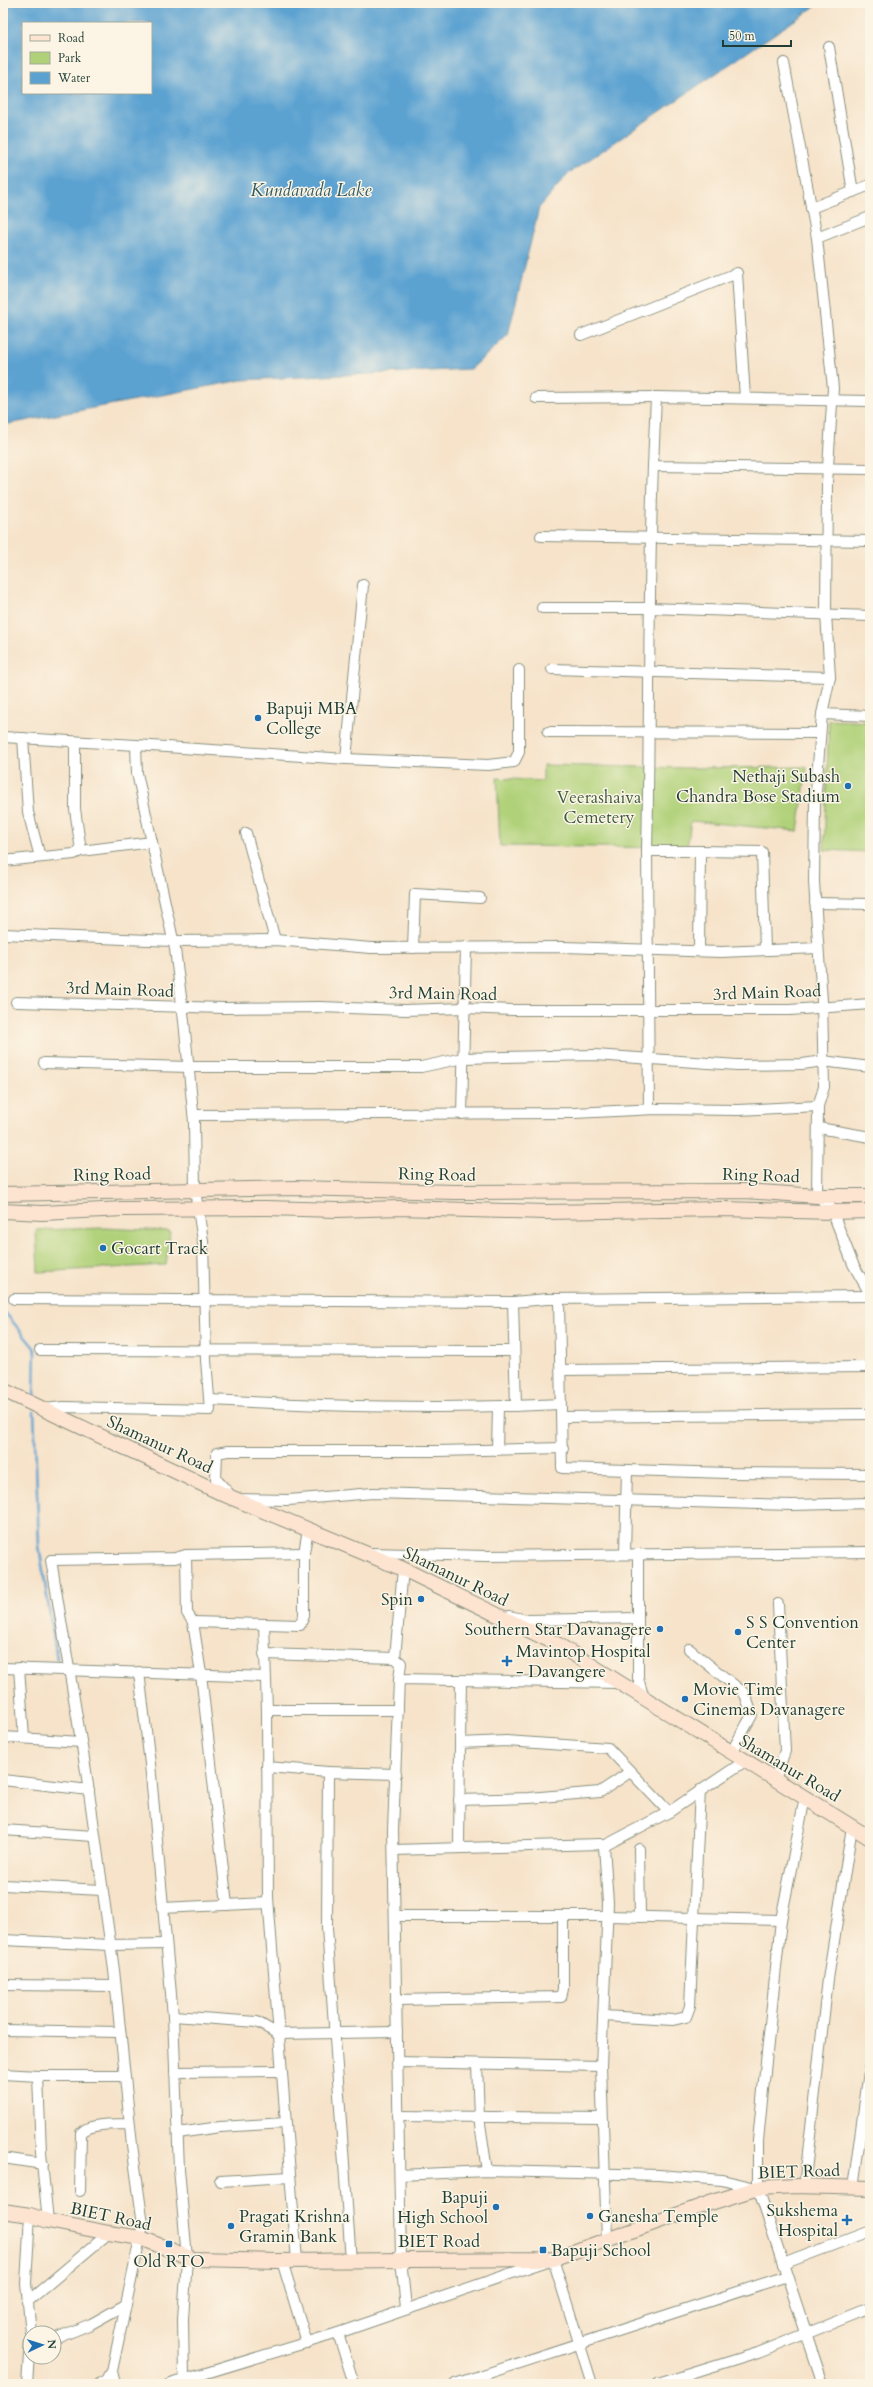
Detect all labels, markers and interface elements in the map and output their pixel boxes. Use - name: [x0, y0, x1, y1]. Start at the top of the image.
- legend: [22, 22, 152, 94]
- scale bar: [723, 22, 791, 48]
- text: 50 m: [729, 28, 756, 44]
- text: Road: [58, 30, 85, 46]
- text: Park: [58, 50, 82, 66]
- text: Water: [57, 70, 91, 86]
- water label: Kundavada Lake: [251, 178, 372, 203]
- place label: Bapuji MBA College: [266, 697, 358, 740]
- marker: Bapuji MBA College: [253, 713, 263, 723]
- place label: Nethaji Subash Chandra Bose Stadium: [676, 765, 841, 808]
- marker: Nethaji Subash Chandra Bose Stadium: [843, 781, 853, 791]
- park label: Veerashaiva Cemetery: [557, 786, 642, 829]
- street label: 3rd Main Road: [65, 976, 174, 1003]
- street label: 3rd Main Road: [713, 979, 822, 1006]
- street label: 3rd Main Road: [389, 981, 497, 1006]
- street label: Ring Road: [73, 1162, 151, 1187]
- street label: Ring Road: [398, 1162, 476, 1187]
- street label: Ring Road: [722, 1163, 800, 1188]
- place label: Gocart Track: [111, 1237, 209, 1260]
- marker: Gocart Track: [98, 1243, 108, 1253]
- street label: Shamanur Road: [103, 1410, 216, 1479]
- street label: Shamanur Road: [399, 1541, 512, 1612]
- place label: Spin: [381, 1588, 413, 1611]
- marker: Spin: [416, 1594, 426, 1604]
- place label: S S Convention Center: [746, 1611, 859, 1654]
- place label: Southern Star Davanagere: [465, 1618, 652, 1641]
- marker: Southern Star Davanagere: [655, 1624, 665, 1634]
- marker: S S Convention Center: [733, 1627, 743, 1637]
- place label: Mavintop Hospital - Davangere: [516, 1640, 651, 1683]
- marker: Mavintop Hospital - Davangere: [501, 1655, 513, 1667]
- place label: Movie Time Cinemas Davanagere: [693, 1678, 845, 1721]
- marker: Movie Time Cinemas Davanagere: [680, 1694, 690, 1704]
- street label: Shamanur Road: [735, 1729, 845, 1808]
- street label: BIET Road: [758, 2159, 841, 2184]
- place label: Bapuji High School: [397, 2186, 489, 2229]
- street label: BIET Road: [68, 2197, 154, 2236]
- place label: Sukshema Hospital: [767, 2199, 839, 2242]
- marker: Bapuji High School: [491, 2202, 501, 2212]
- place label: Pragati Krishna Gramin Bank: [239, 2205, 351, 2248]
- place label: Ganesha Temple: [598, 2205, 719, 2228]
- marker: Ganesha Temple: [585, 2211, 595, 2221]
- marker: Sukshema Hospital: [841, 2214, 853, 2226]
- marker: Pragati Krishna Gramin Bank: [226, 2221, 236, 2231]
- street label: BIET Road: [398, 2230, 480, 2253]
- marker: Old RTO: [164, 2239, 174, 2249]
- place label: Bapuji School: [551, 2239, 651, 2262]
- marker: Bapuji School: [538, 2245, 548, 2255]
- place label: Old RTO: [133, 2250, 205, 2273]
- north arrow: [22, 2325, 62, 2365]
- text: N: [44, 2339, 59, 2350]

